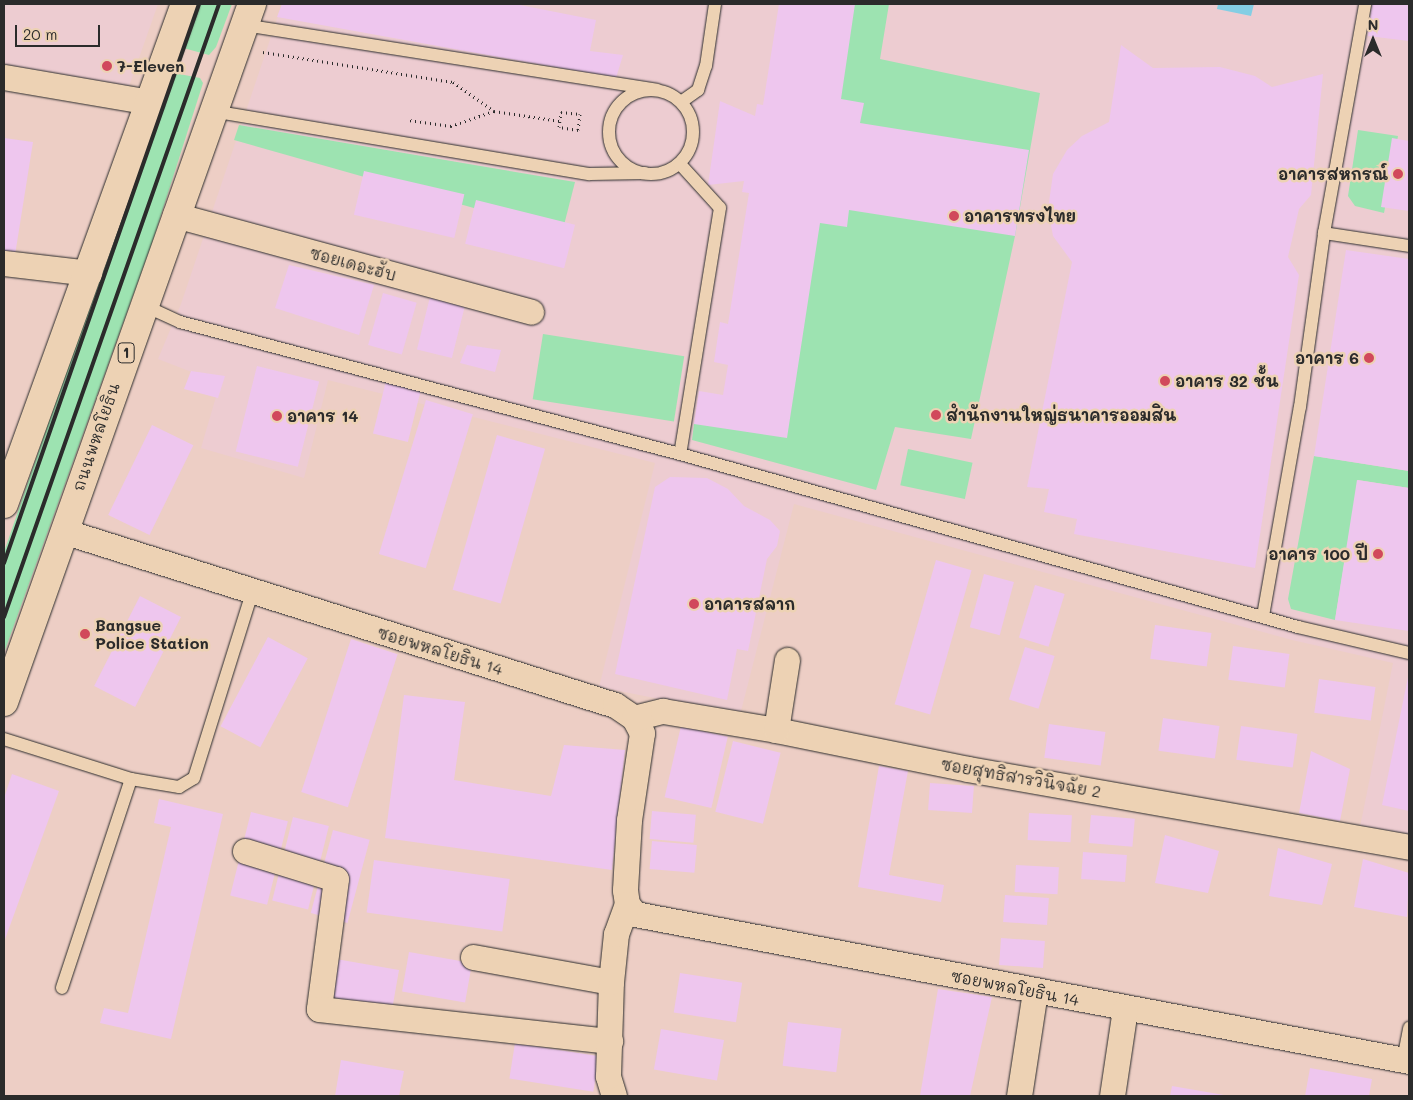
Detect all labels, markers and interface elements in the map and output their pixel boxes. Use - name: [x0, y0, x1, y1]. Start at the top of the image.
- scale bar: [18, 15, 102, 47]
- north arrow: [1348, 15, 1398, 65]
- text: N: [1368, 15, 1378, 34]
- text: 20 m: [23, 24, 57, 44]
- place label: 7-Eleven: [117, 56, 184, 76]
- marker: 7-Eleven: [101, 60, 113, 72]
- place label: อาคารสหกรณ์: [1278, 164, 1388, 184]
- marker: อาคารสหกรณ์: [1392, 168, 1404, 180]
- place label: อาคารทรงไทย: [964, 206, 1076, 226]
- marker: อาคารทรงไทย: [948, 210, 960, 222]
- street label: ซอยเดอะฮับ: [308, 243, 398, 285]
- road number: 1: [117, 340, 135, 366]
- place label: อาคาร 6: [1295, 348, 1359, 368]
- marker: อาคาร 6: [1363, 352, 1375, 364]
- place label: อาคาร 32 ชั้น: [1175, 371, 1279, 391]
- marker: อาคาร 32 ชั้น: [1159, 375, 1171, 387]
- street label: ถนนพหลโยธิน: [68, 380, 124, 494]
- place label: สำนักงานใหญ่ธนาคารออมสิน: [946, 405, 1176, 425]
- place label: อาคาร 14: [287, 406, 358, 426]
- marker: สำนักงานใหญ่ธนาคารออมสิน: [930, 409, 942, 421]
- marker: อาคาร 14: [271, 410, 283, 422]
- place label: อาคาร 100 ปี: [1268, 544, 1368, 564]
- marker: อาคาร 100 ปี: [1372, 548, 1384, 560]
- place label: อาคารสลาก: [704, 594, 795, 614]
- marker: อาคารสลาก: [688, 598, 700, 610]
- place label: Bangsue Police Station: [95, 615, 209, 653]
- street label: ซอยพหลโยธิน 14: [375, 623, 505, 679]
- marker: Bangsue Police Station: [79, 628, 91, 640]
- street label: ซอยสุทธิสารวินิจฉัย 2: [939, 754, 1103, 802]
- street label: ซอยพหลโยธิน 14: [949, 966, 1081, 1010]

